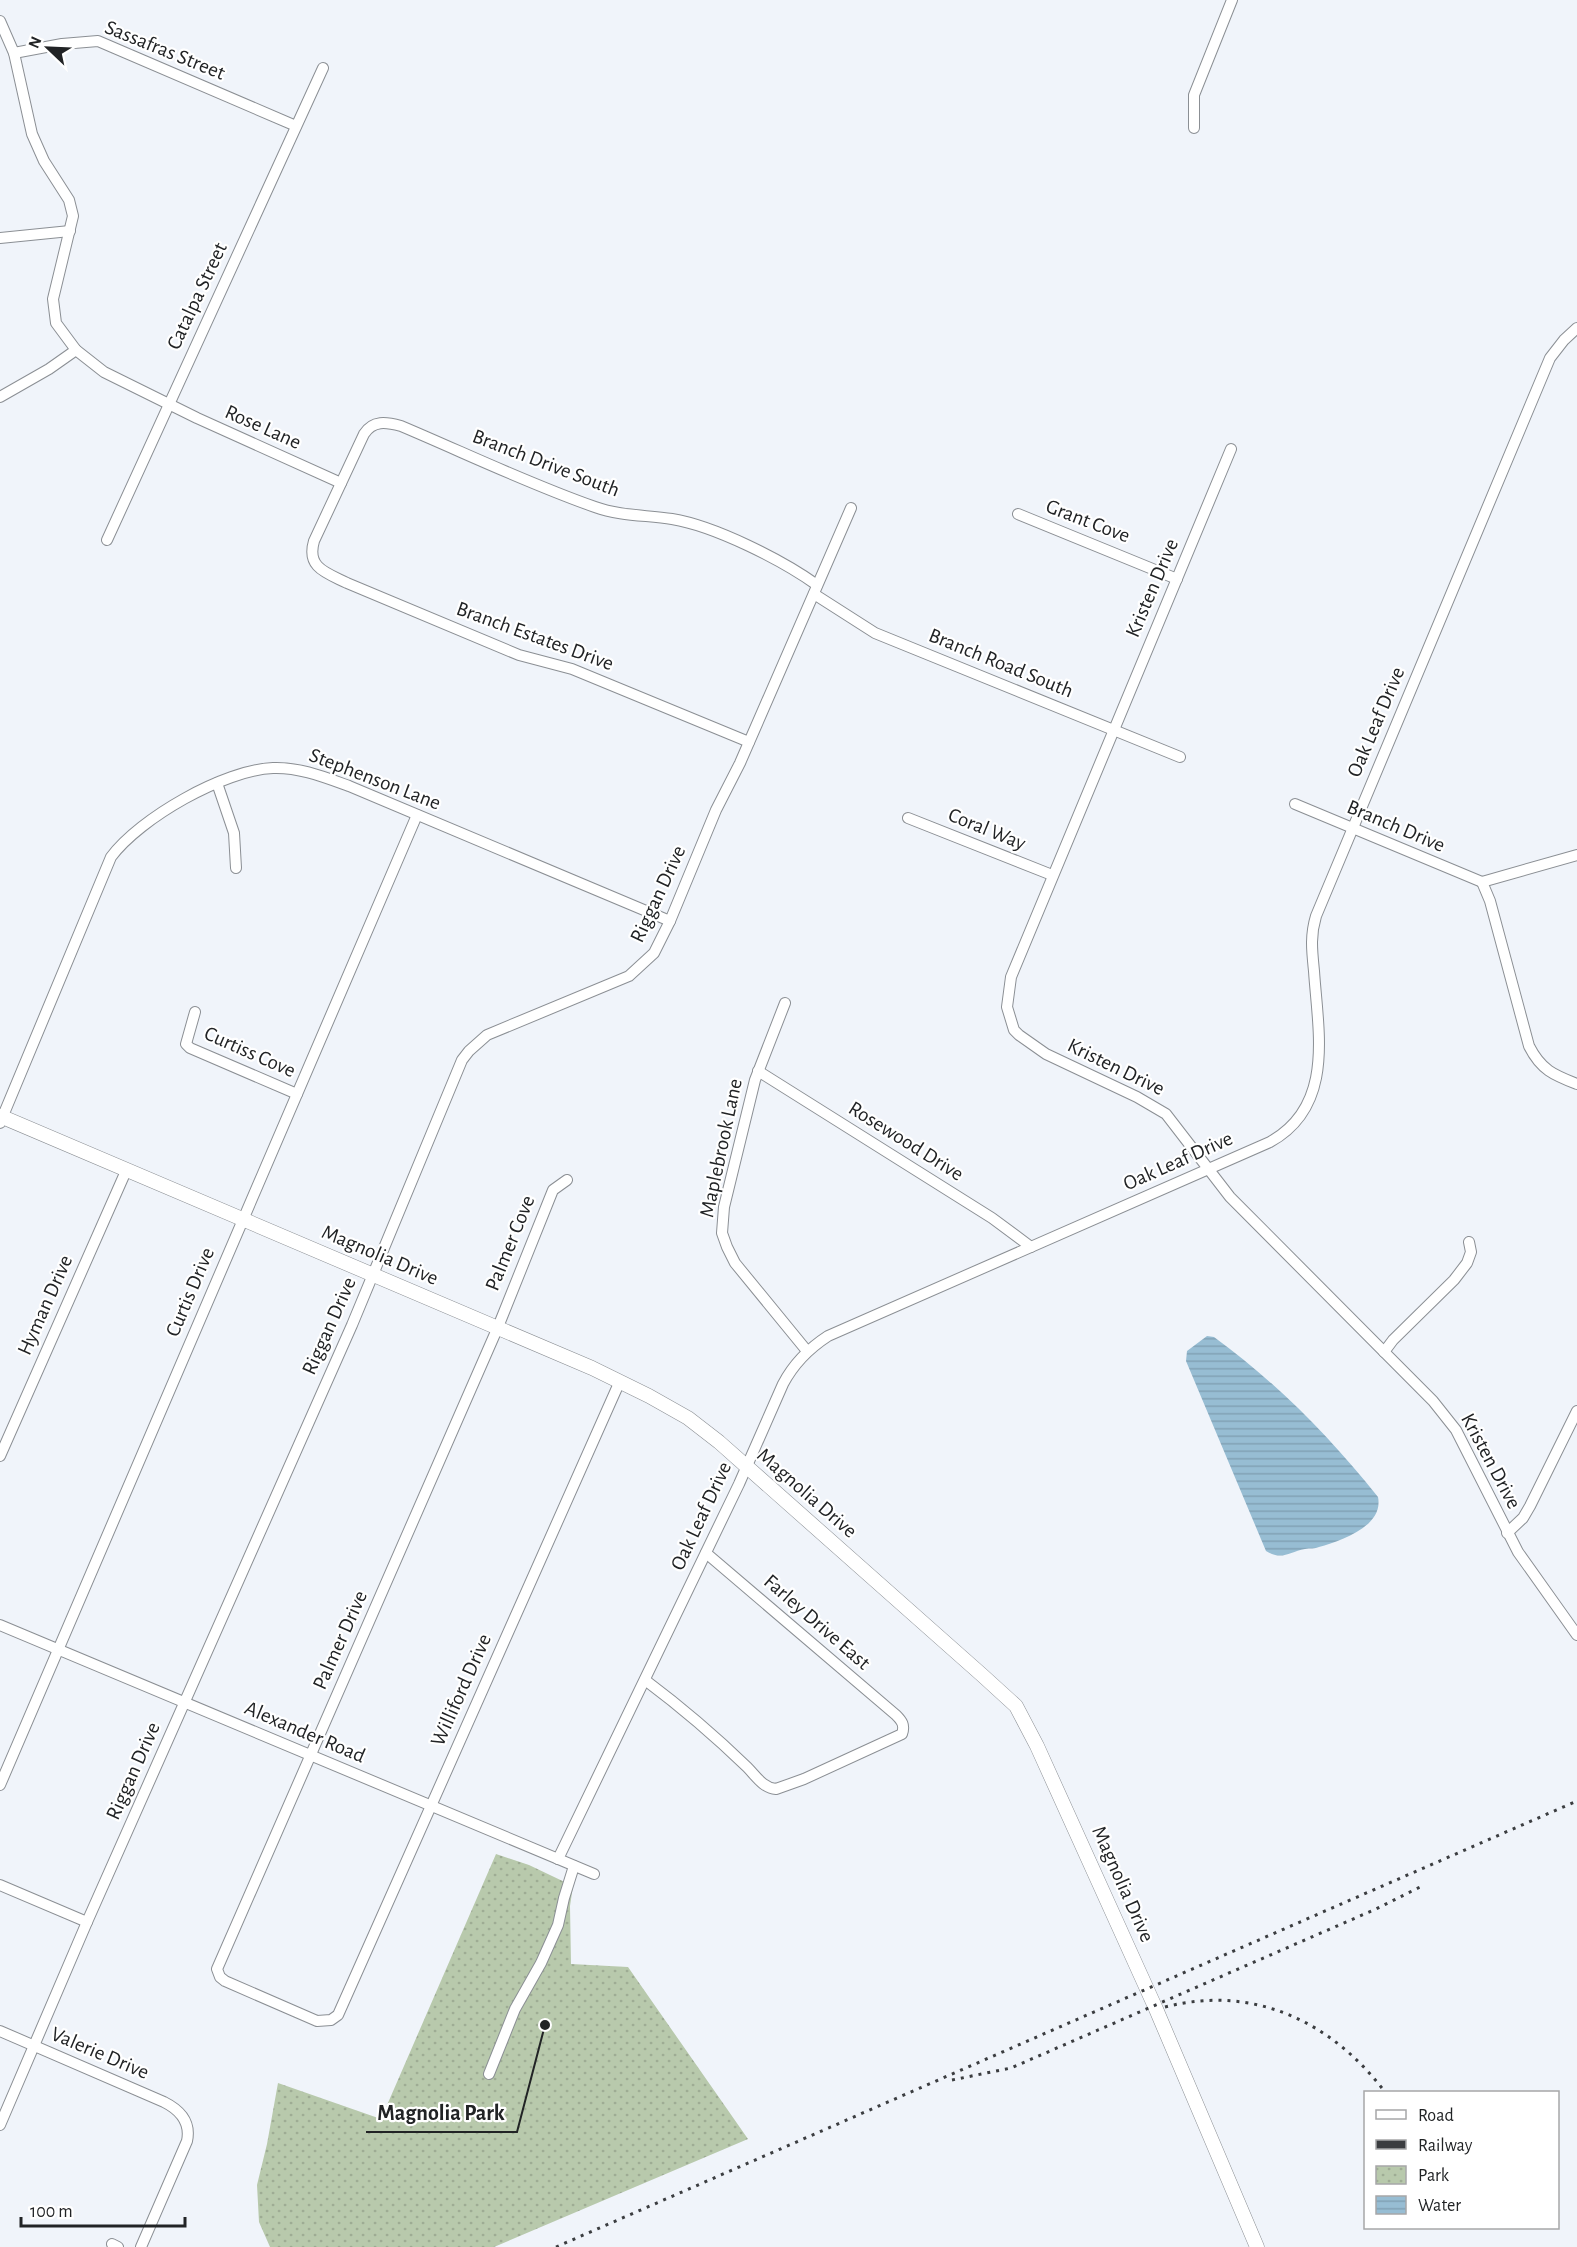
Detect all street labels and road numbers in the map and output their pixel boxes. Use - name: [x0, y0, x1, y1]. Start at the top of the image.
- street label: Sassafras Street: [102, 16, 228, 84]
- street label: Catalpa Street: [163, 239, 231, 353]
- street label: Rose Lane: [222, 401, 304, 453]
- street label: Branch Drive South: [470, 425, 622, 501]
- street label: Grant Cove: [1043, 495, 1133, 547]
- street label: Kristen Drive: [1122, 536, 1182, 640]
- street label: Branch Estates Drive: [454, 598, 616, 674]
- street label: Branch Road South: [926, 624, 1076, 702]
- street label: Oak Leaf Drive: [1343, 664, 1409, 780]
- street label: Stephenson Lane: [306, 744, 444, 814]
- street label: Branch Drive: [1344, 796, 1448, 856]
- street label: Coral Way: [945, 804, 1029, 854]
- street label: Riggan Drive: [626, 842, 690, 946]
- street label: Curtiss Cove: [201, 1023, 299, 1081]
- street label: Kristen Drive: [1064, 1035, 1168, 1099]
- street label: Maplebrook Lane: [696, 1077, 746, 1219]
- street label: Rosewood Drive: [845, 1097, 967, 1185]
- street label: Oak Leaf Drive: [1120, 1128, 1236, 1194]
- street label: Palmer Cove: [481, 1192, 539, 1294]
- street label: Magnolia Drive: [319, 1221, 441, 1289]
- street label: Curtis Drive: [162, 1244, 218, 1340]
- street label: Hyman Drive: [14, 1252, 76, 1358]
- street label: Riggan Drive: [298, 1274, 360, 1378]
- street label: Kristen Drive: [1457, 1410, 1525, 1512]
- street label: Magnolia Drive: [753, 1444, 861, 1542]
- street label: Oak Leaf Drive: [667, 1458, 735, 1574]
- street label: Farley Drive East: [760, 1570, 874, 1674]
- street label: Palmer Drive: [309, 1587, 371, 1693]
- street label: Williford Drive: [427, 1631, 495, 1749]
- street label: Alexander Road: [242, 1697, 368, 1767]
- street label: Riggan Drive: [102, 1719, 164, 1823]
- street label: Magnolia Drive: [1088, 1823, 1158, 1945]
- street label: Valerie Drive: [48, 2023, 152, 2083]

